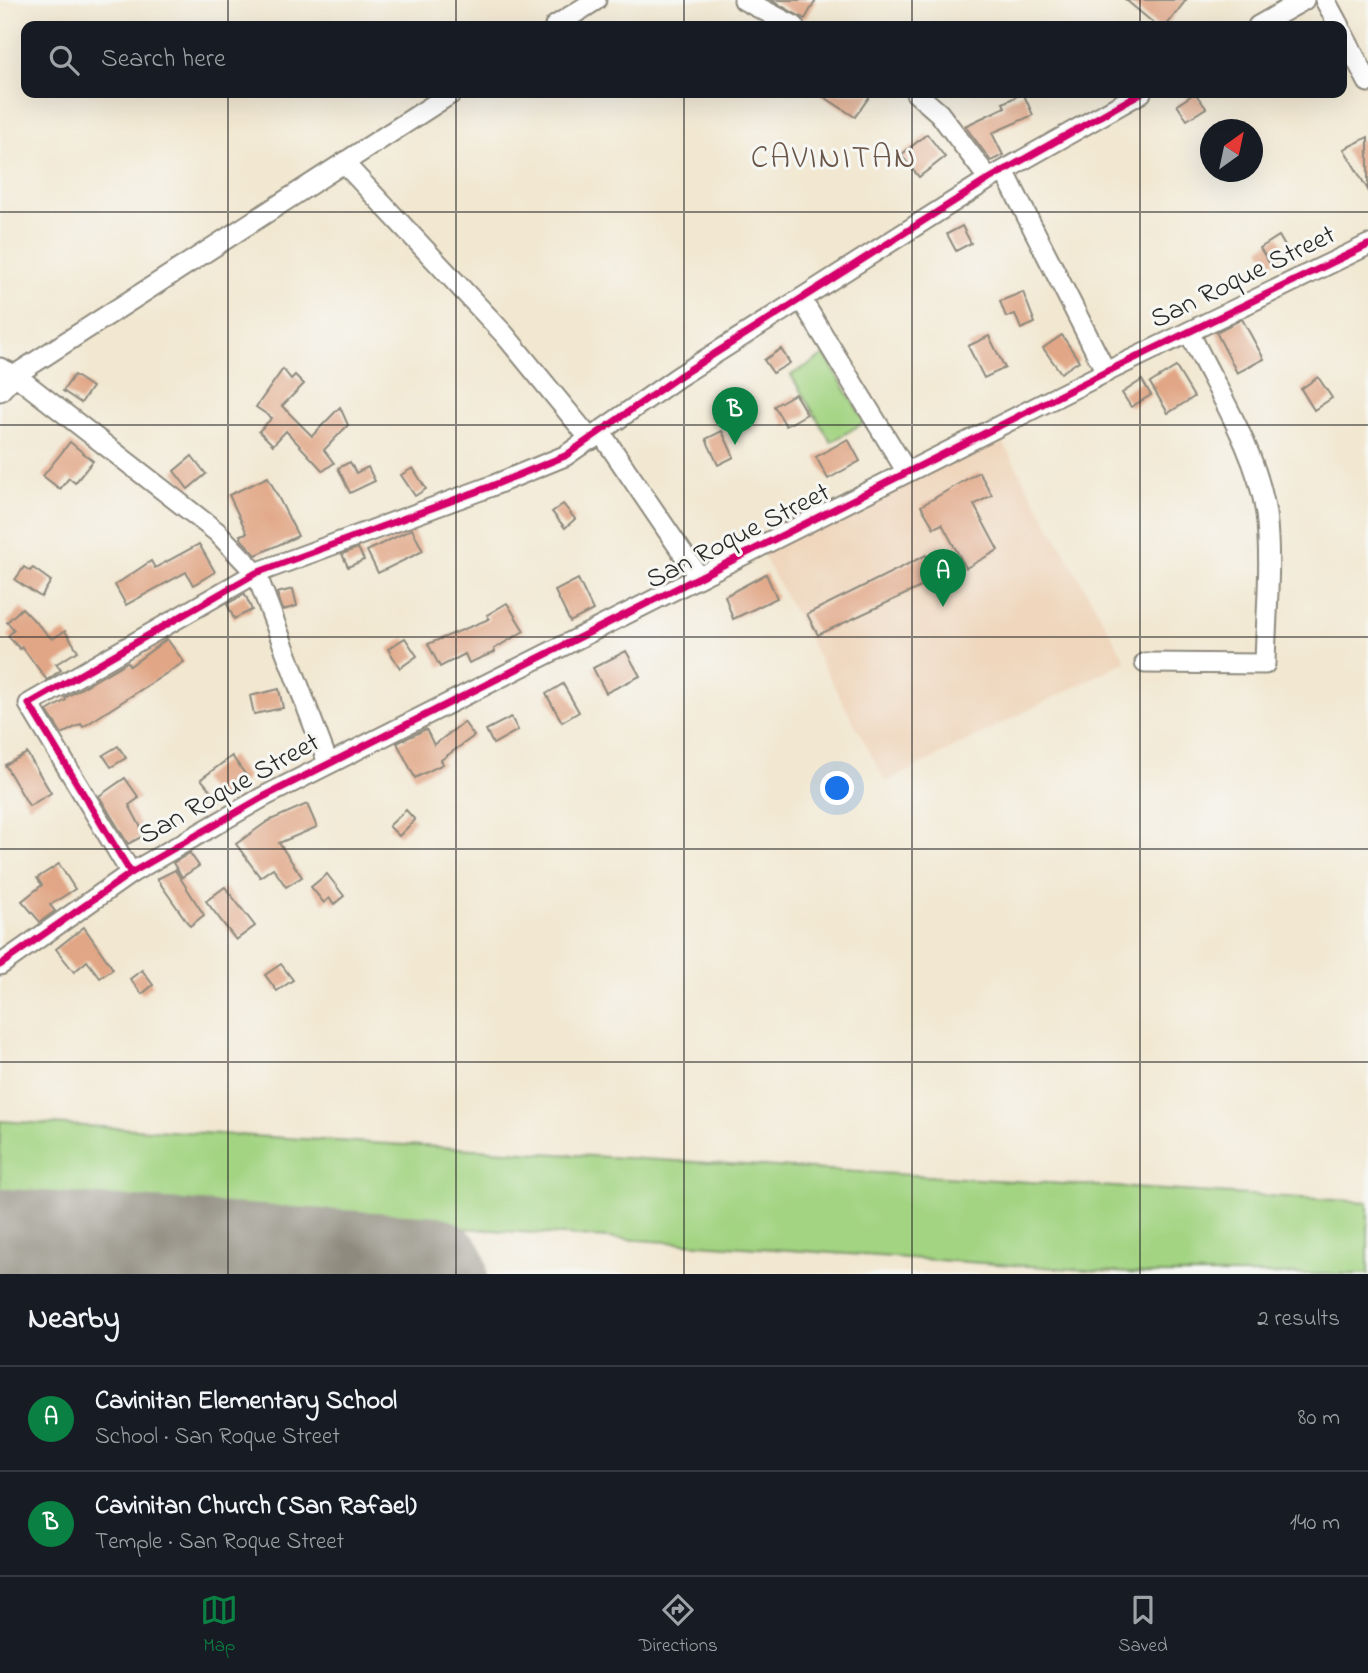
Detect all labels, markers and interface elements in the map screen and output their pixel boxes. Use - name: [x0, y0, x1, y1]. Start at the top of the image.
- search box: [21, 21, 1347, 98]
- icon: search: [45, 41, 83, 79]
- text: Search here: [101, 41, 226, 79]
- north arrow: [1200, 119, 1263, 182]
- district label: CAVINITAN: [751, 136, 917, 183]
- street label: San Roque Street: [1144, 216, 1343, 341]
- pin: B: [712, 387, 758, 445]
- street label: San Roque Street: [639, 473, 838, 601]
- pin: A: [920, 549, 966, 607]
- street label: San Roque Street: [132, 723, 328, 857]
- your location: [820, 771, 854, 805]
- text: Nearby: [28, 1298, 120, 1342]
- text: 2 results: [1257, 1303, 1340, 1336]
- text: Cavinitan Elementary School: [95, 1383, 397, 1421]
- text: A: [44, 1402, 58, 1435]
- text: 80 m: [1298, 1402, 1340, 1435]
- text: School · San Roque Street: [95, 1421, 340, 1454]
- text: Cavinitan Church (San Rafael): [95, 1488, 417, 1526]
- text: B: [43, 1507, 59, 1540]
- text: 140 m: [1290, 1507, 1340, 1540]
- text: Temple · San Roque Street: [95, 1526, 344, 1559]
- tab: Map: [200, 1591, 238, 1660]
- tab: Directions: [639, 1591, 718, 1660]
- tab: Saved: [1118, 1591, 1168, 1660]

